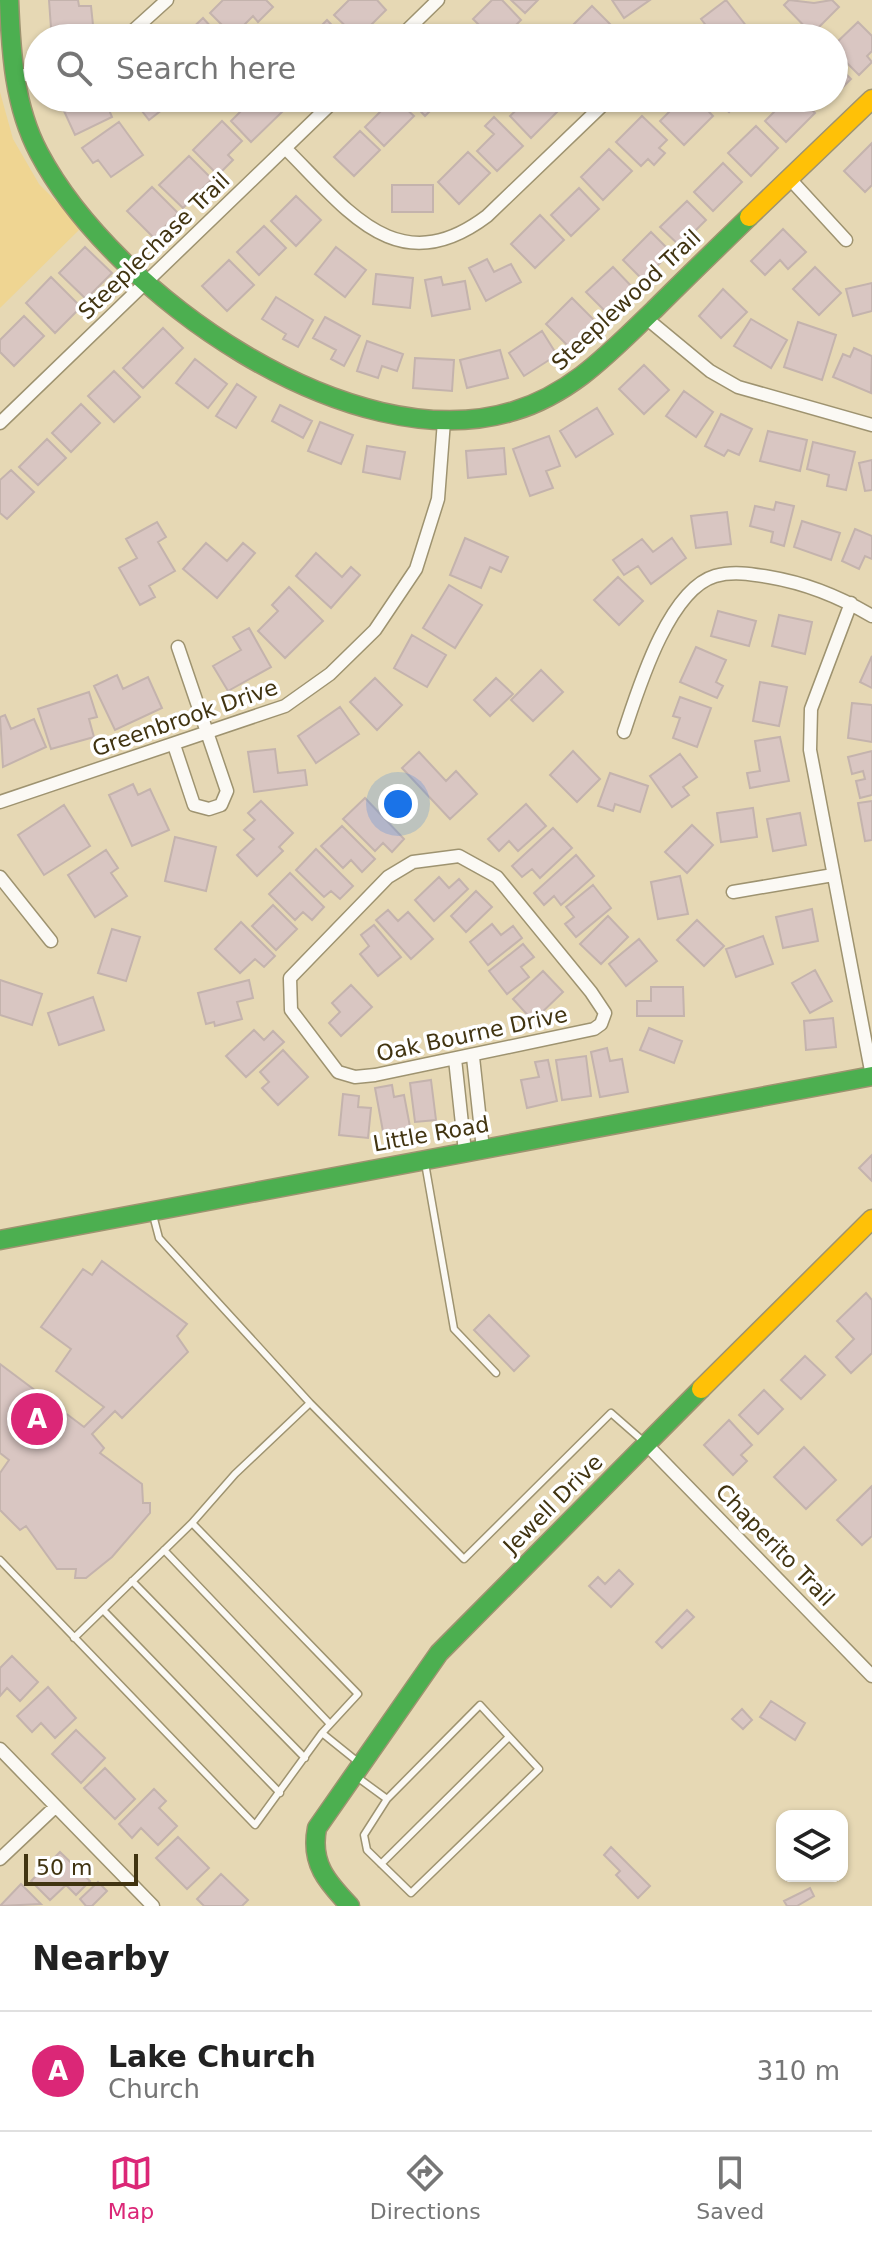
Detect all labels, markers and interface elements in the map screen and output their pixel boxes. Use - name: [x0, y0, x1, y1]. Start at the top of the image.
- search box: [24, 24, 848, 112]
- icon: search: [52, 46, 96, 90]
- text: Search here: [116, 51, 296, 86]
- street label: Steeplechase Trail: [73, 168, 235, 324]
- street label: Steeplewood Trail: [546, 225, 706, 375]
- street label: Greenbrook Drive: [89, 675, 281, 761]
- your location: [378, 784, 418, 824]
- street label: Oak Bourne Drive: [374, 1002, 570, 1066]
- street label: Little Road: [371, 1111, 491, 1157]
- pin: A: [11, 1389, 63, 1449]
- street label: Jewell Drive: [497, 1449, 608, 1560]
- street label: Chaperito Trail: [711, 1479, 839, 1611]
- map controls: [776, 1810, 848, 1882]
- button: layers: [776, 1810, 848, 1882]
- scale bar: [24, 1850, 138, 1886]
- text: 50 m: [36, 1855, 92, 1880]
- text: Nearby: [32, 1938, 170, 1978]
- text: Lake Church: [108, 2039, 316, 2074]
- text: A: [48, 2056, 68, 2086]
- text: 310 m: [757, 2056, 840, 2086]
- text: Church: [108, 2074, 200, 2104]
- tab: Map: [108, 2151, 154, 2224]
- tab: Directions: [370, 2151, 481, 2224]
- tab: Saved: [696, 2151, 764, 2224]

